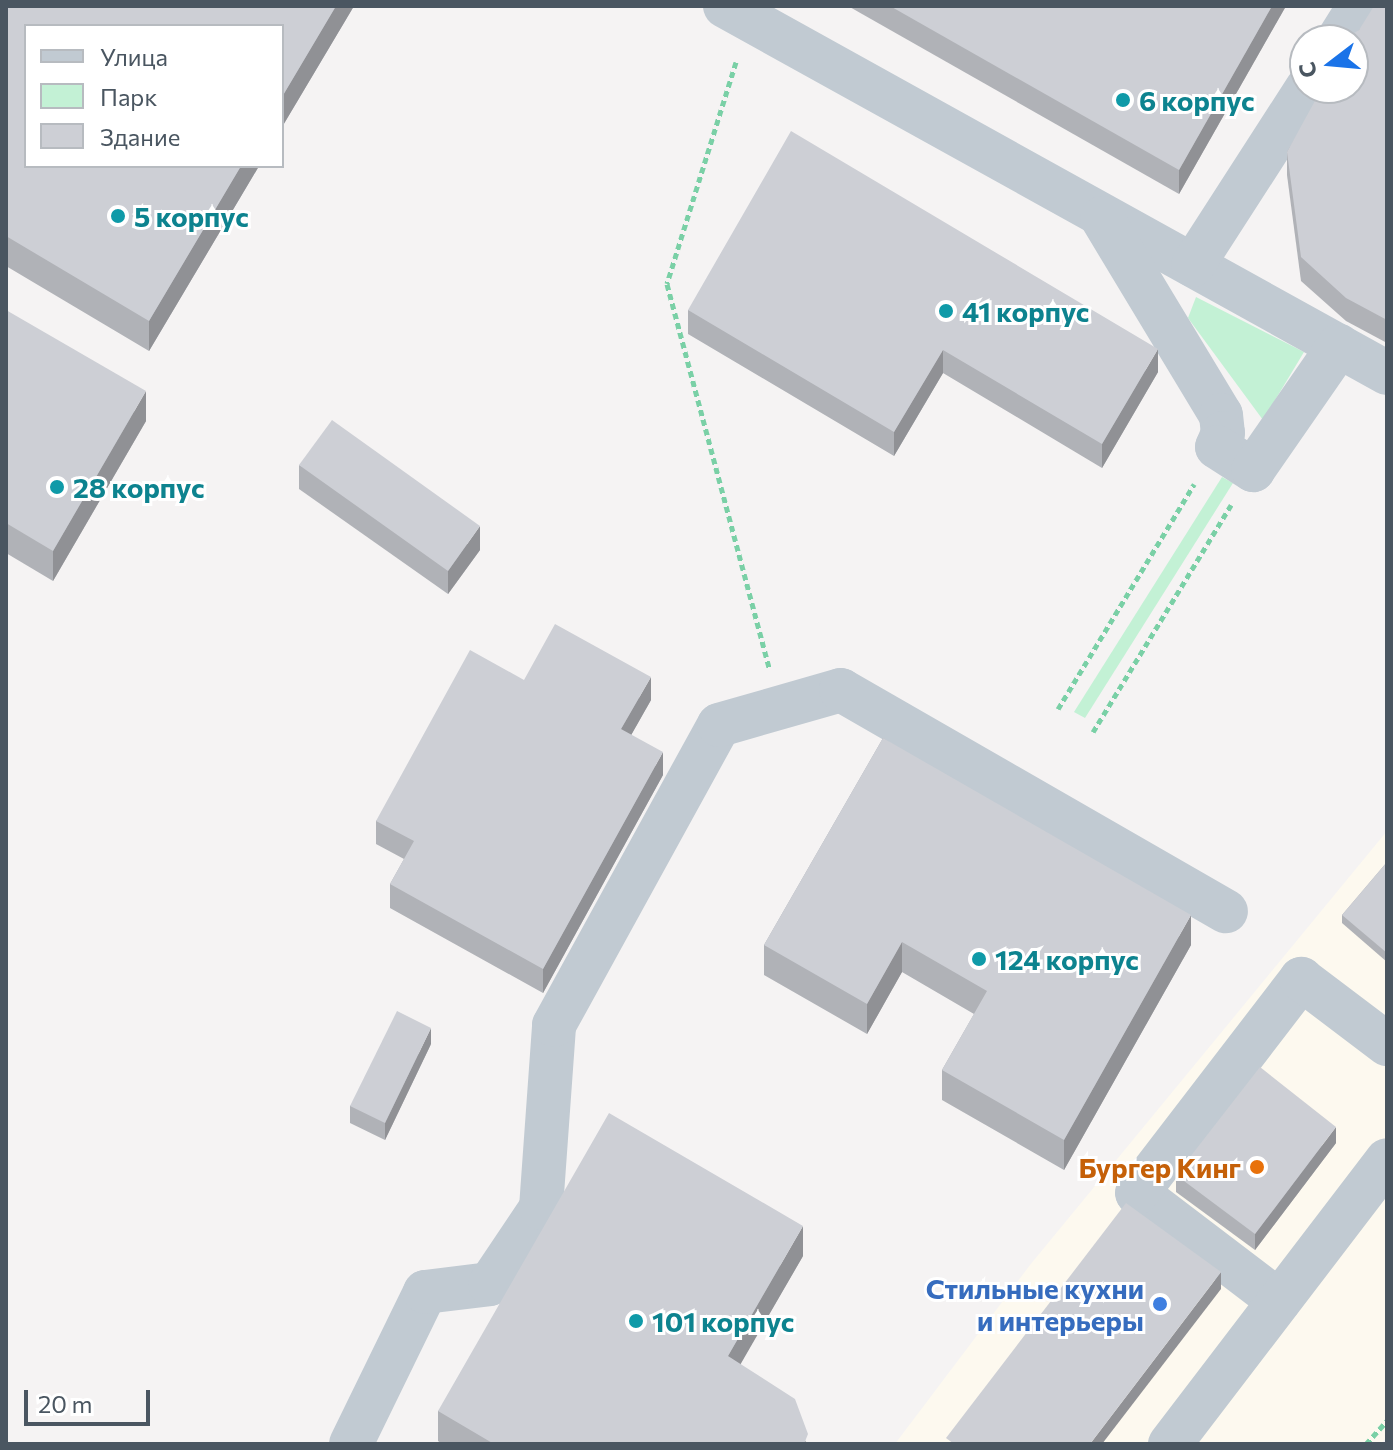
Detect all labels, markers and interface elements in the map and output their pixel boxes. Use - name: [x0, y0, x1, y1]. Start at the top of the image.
- legend: [24, 24, 284, 168]
- north arrow: [1289, 24, 1369, 104]
- text: Улица: [100, 42, 168, 71]
- text: С: [1292, 59, 1322, 81]
- text: Парк: [100, 82, 157, 111]
- place label: 6 корпус: [1139, 83, 1255, 117]
- marker: 6 корпус: [1114, 91, 1132, 109]
- text: Здание: [100, 122, 180, 151]
- place label: 5 корпус: [134, 199, 249, 233]
- marker: 5 корпус: [109, 207, 127, 225]
- place label: 41 корпус: [962, 294, 1089, 328]
- marker: 41 корпус: [937, 302, 955, 320]
- place label: 28 корпус: [73, 470, 204, 504]
- marker: 28 корпус: [48, 478, 66, 496]
- place label: 124 корпус: [995, 942, 1139, 976]
- marker: 124 корпус: [970, 950, 988, 968]
- place label: Бургер Кинг: [1078, 1150, 1241, 1184]
- marker: Бургер Кинг: [1248, 1158, 1266, 1176]
- place label: Стильные кухни и интерьеры: [926, 1271, 1144, 1337]
- marker: Стильные кухни и интерьеры: [1151, 1295, 1169, 1313]
- place label: 101 корпус: [652, 1304, 794, 1338]
- marker: 101 корпус: [627, 1312, 645, 1330]
- scale bar: [28, 1374, 154, 1424]
- text: 20 m: [38, 1389, 92, 1418]

